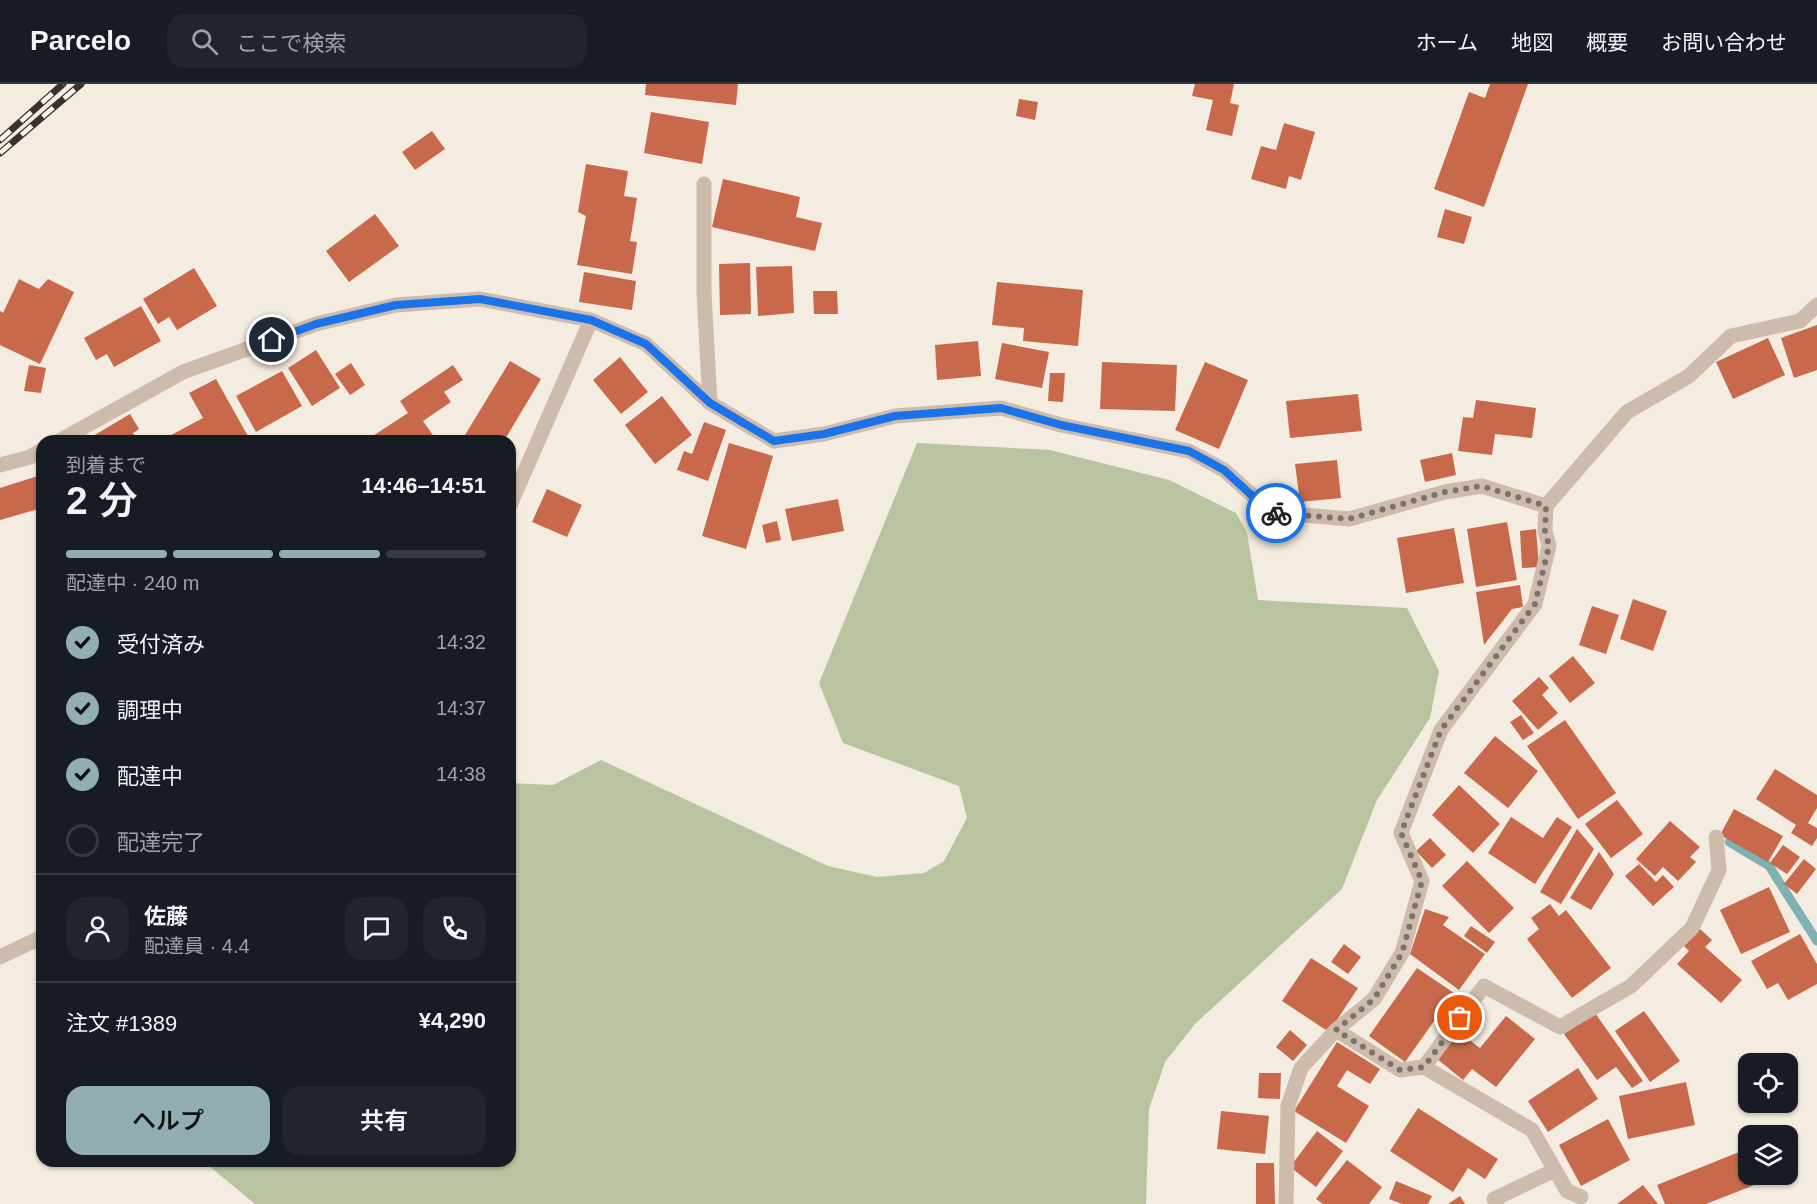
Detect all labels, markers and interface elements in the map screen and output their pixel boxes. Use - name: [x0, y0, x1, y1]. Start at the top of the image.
- search box: [167, 14, 587, 68]
- text: Parcelo: [30, 25, 131, 56]
- icon: search: [188, 25, 221, 58]
- text: ここで検索: [236, 31, 346, 56]
- text: ホーム: [1416, 31, 1478, 54]
- text: 地図: [1511, 31, 1553, 54]
- text: 概要: [1586, 31, 1628, 54]
- text: お問い合わせ: [1661, 31, 1787, 54]
- pin: [246, 314, 297, 365]
- icon: home: [255, 323, 288, 356]
- text: 到着まで: [66, 454, 146, 476]
- text: 14:46–14:51: [361, 473, 486, 498]
- text: 2 分: [66, 479, 138, 522]
- courier: [1246, 483, 1306, 543]
- icon: bike: [1260, 497, 1293, 530]
- text: 配達中 · 240 m: [66, 572, 199, 594]
- icon: check: [66, 626, 99, 659]
- text: 14:32: [436, 631, 486, 653]
- text: 受付済み: [117, 632, 205, 657]
- icon: check: [66, 692, 99, 725]
- text: 14:37: [436, 697, 486, 719]
- text: 調理中: [117, 698, 183, 723]
- icon: check: [66, 758, 99, 791]
- text: 14:38: [436, 763, 486, 785]
- text: 配達中: [117, 764, 183, 789]
- text: 配達完了: [117, 830, 205, 855]
- button: person: [66, 897, 129, 960]
- button: chat: [345, 897, 408, 960]
- button: phone: [423, 897, 486, 960]
- text: 佐藤: [144, 904, 188, 929]
- text: 配達員 · 4.4: [144, 935, 250, 957]
- pin: [1434, 992, 1485, 1043]
- icon: bag: [1443, 1001, 1476, 1034]
- text: ¥4,290: [419, 1008, 486, 1033]
- text: 注文 #1389: [66, 1011, 177, 1036]
- map controls: [1738, 1053, 1798, 1185]
- button: locate: [1738, 1053, 1798, 1113]
- button: ヘルプ: [66, 1086, 270, 1155]
- button: 共有: [282, 1086, 486, 1155]
- button: layers: [1738, 1125, 1798, 1185]

